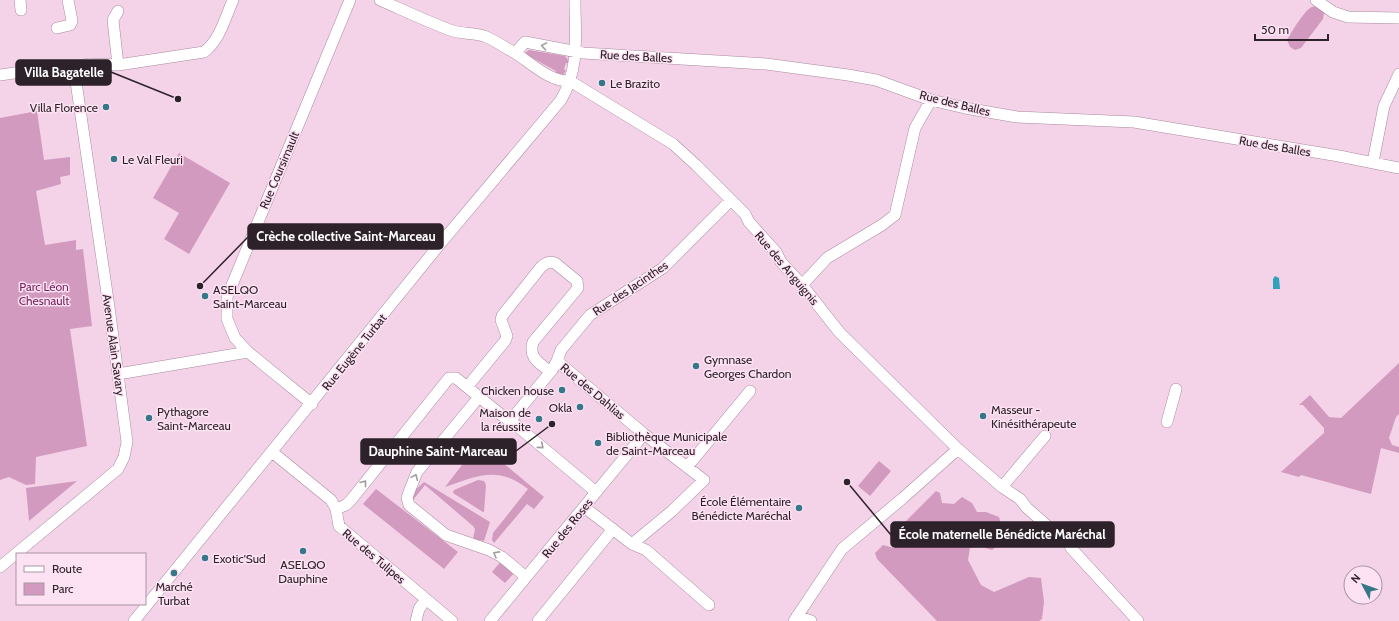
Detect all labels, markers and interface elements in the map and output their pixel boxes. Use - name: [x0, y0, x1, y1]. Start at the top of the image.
- scale bar: [1255, 16, 1328, 42]
- text: 50 m: [1261, 22, 1289, 37]
- one-way arrow: [541, 42, 547, 51]
- street label: Rue des Balles: [599, 47, 673, 65]
- callout: Villa Bagatelle: [16, 60, 111, 85]
- text: Villa Bagatelle: [24, 64, 104, 80]
- place label: Le Brazito: [610, 76, 660, 91]
- marker: Le Brazito: [597, 78, 607, 88]
- street label: Rue des Balles: [918, 87, 992, 119]
- place label: Villa Florence: [30, 100, 98, 115]
- marker: Villa Florence: [101, 102, 111, 112]
- street label: Rue Coursimault: [256, 129, 302, 211]
- street label: Rue des Balles: [1238, 132, 1312, 160]
- place label: Le Val Fleuri: [122, 152, 183, 167]
- marker: Le Val Fleuri: [109, 154, 119, 164]
- callout: Crèche collective Saint-Marceau: [248, 224, 443, 249]
- text: Crèche collective Saint-Marceau: [256, 228, 436, 244]
- street label: Rue des Anguignis: [752, 228, 822, 308]
- street label: Rue des Jacinthes: [589, 257, 671, 319]
- park label: Parc Léon Chesnault: [19, 279, 69, 308]
- place label: ASELQO Saint-Marceau: [213, 282, 287, 311]
- marker: ASELQO Saint-Marceau: [200, 291, 210, 301]
- street label: Avenue Alain Savary: [99, 293, 129, 397]
- street label: Rue Eugène Turbat: [318, 311, 390, 393]
- place label: Gymnase Georges Chardon: [704, 352, 792, 381]
- street label: Rue des Dahlias: [558, 360, 628, 422]
- marker: Gymnase Georges Chardon: [691, 361, 701, 371]
- place label: Chicken house: [481, 383, 554, 398]
- marker: Chicken house: [557, 385, 567, 395]
- place label: Okla: [549, 400, 572, 415]
- marker: Okla: [575, 402, 585, 412]
- place label: Masseur - Kinésithérapeute: [991, 402, 1076, 431]
- place label: Pythagore Saint-Marceau: [157, 404, 231, 433]
- place label: Maison de la réussite: [479, 405, 531, 434]
- marker: Masseur - Kinésithérapeute: [978, 411, 988, 421]
- marker: Pythagore Saint-Marceau: [144, 413, 154, 423]
- marker: Maison de la réussite: [534, 414, 544, 424]
- place label: Bibliothèque Municipale de Saint-Marceau: [606, 429, 727, 458]
- marker: Bibliothèque Municipale de Saint-Marceau: [593, 438, 603, 448]
- callout: Dauphine Saint-Marceau: [361, 439, 516, 464]
- one-way arrow: [537, 441, 544, 448]
- text: Dauphine Saint-Marceau: [368, 443, 508, 459]
- one-way arrow: [410, 474, 418, 482]
- one-way arrow: [360, 481, 367, 488]
- place label: École Élémentaire Bénédicte Maréchal: [692, 494, 791, 523]
- street label: Rue des Roses: [538, 495, 596, 561]
- marker: École Élémentaire Bénédicte Maréchal: [794, 503, 804, 513]
- callout: École maternelle Bénédicte Maréchal: [891, 522, 1114, 547]
- street label: Rue des Tulipes: [339, 525, 409, 587]
- text: École maternelle Bénédicte Maréchal: [898, 525, 1106, 542]
- marker: ASELQO Dauphine: [298, 546, 308, 556]
- place label: Exotic'Sud: [213, 551, 266, 566]
- one-way arrow: [493, 551, 500, 558]
- legend: [16, 553, 146, 605]
- marker: Exotic'Sud: [200, 553, 210, 563]
- place label: ASELQO Dauphine: [278, 557, 328, 586]
- text: Route: [52, 561, 82, 576]
- north arrow: [1343, 565, 1383, 605]
- marker: Marché Turbat: [169, 568, 179, 578]
- text: N: [1348, 571, 1363, 586]
- place label: Marché Turbat: [155, 579, 193, 608]
- text: Parc: [52, 581, 74, 596]

